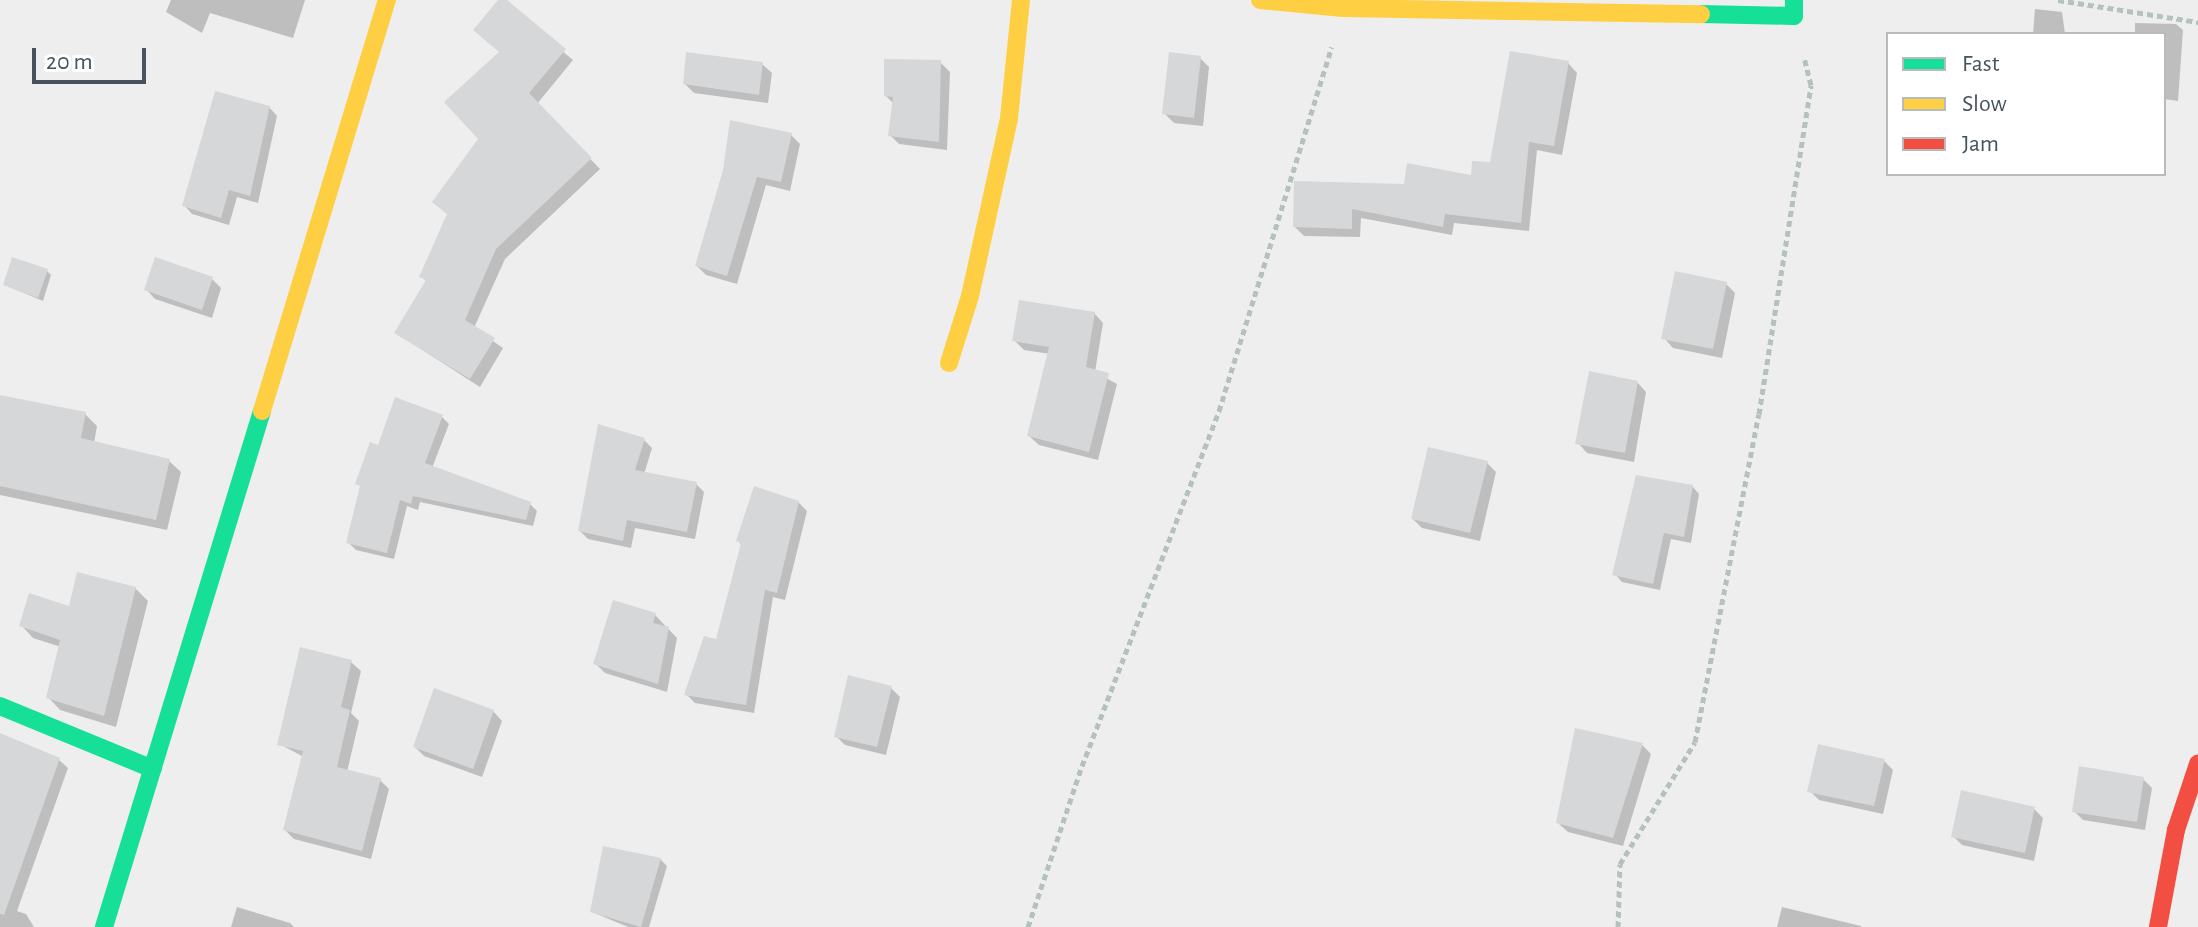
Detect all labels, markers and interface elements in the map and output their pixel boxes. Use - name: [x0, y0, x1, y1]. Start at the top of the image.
- scale bar: [36, 32, 150, 82]
- legend: [1886, 32, 2166, 176]
- text: 20 m: [46, 50, 93, 74]
- text: Fast: [1962, 52, 1999, 76]
- text: Slow: [1962, 92, 2007, 116]
- text: Jam: [1962, 132, 1999, 156]

